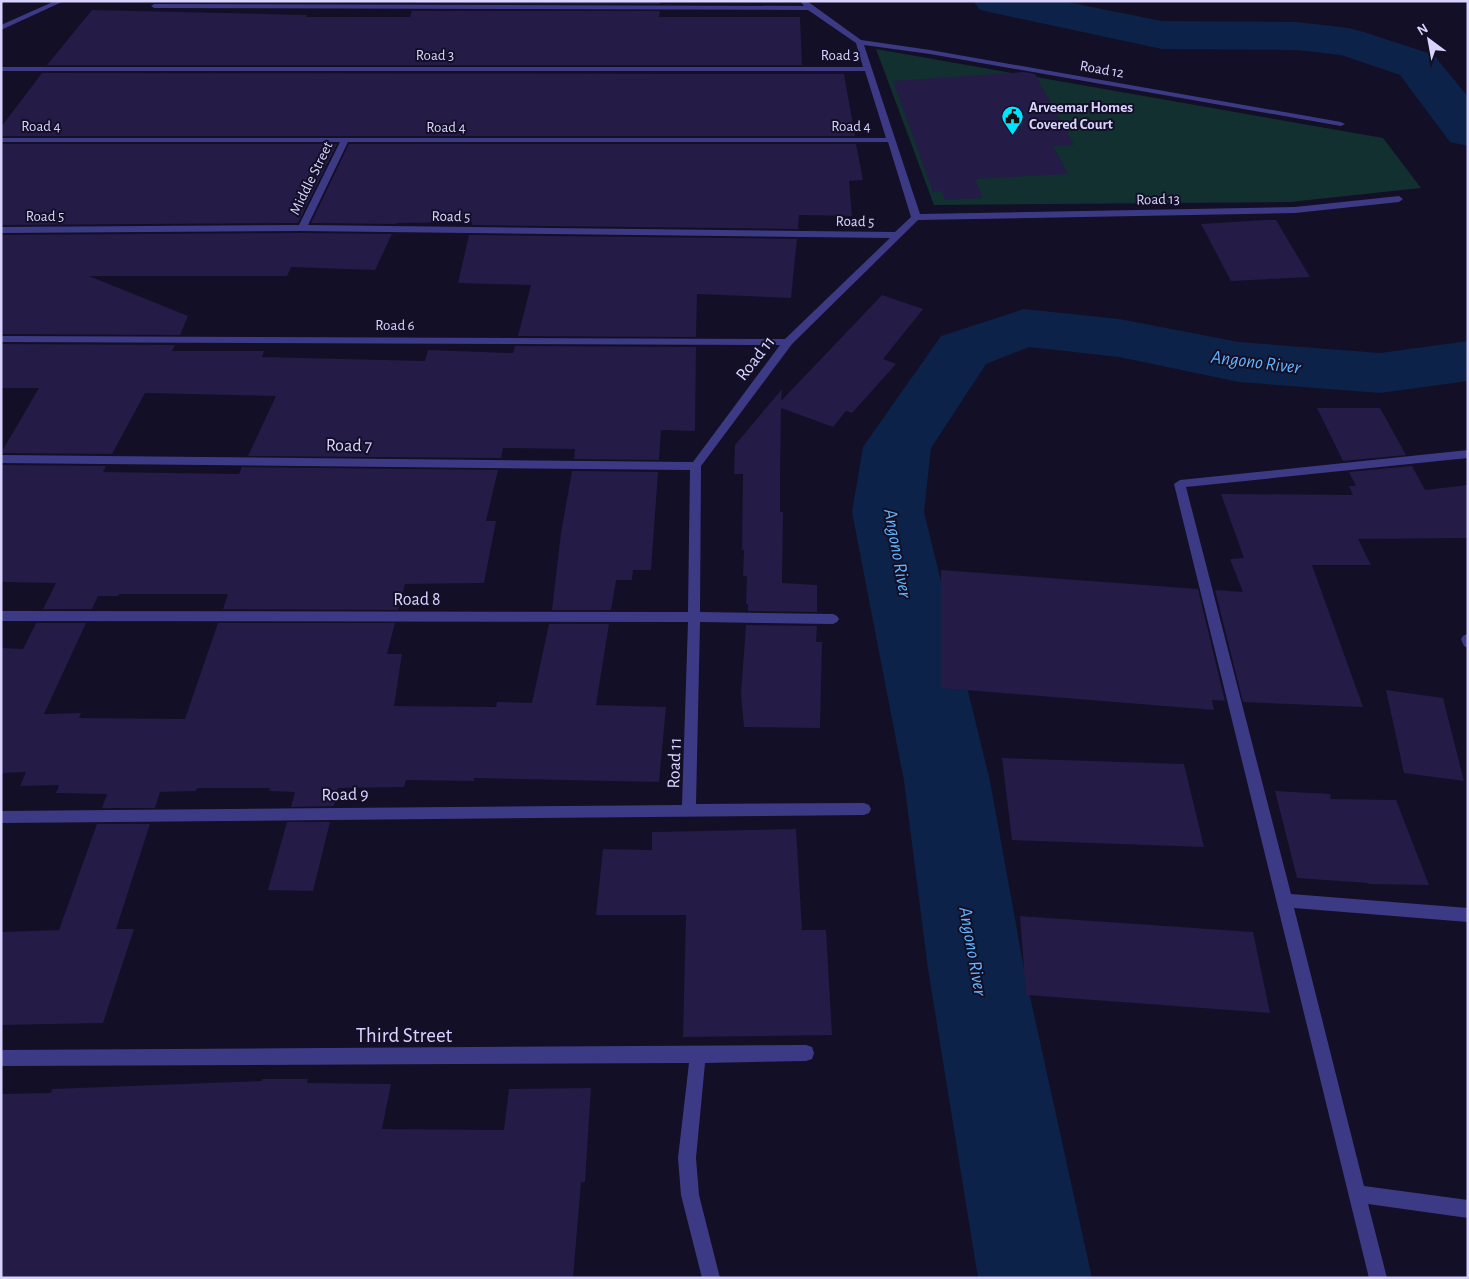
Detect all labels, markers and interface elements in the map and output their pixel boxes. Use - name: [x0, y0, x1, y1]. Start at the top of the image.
- north arrow: [1404, 15, 1454, 65]
- text: N: [1415, 21, 1430, 38]
- street label: Road 3: [416, 48, 454, 63]
- street label: Road 3: [821, 48, 859, 63]
- street label: Road 12: [1079, 58, 1125, 81]
- place label: Arveemar Homes Covered Court: [1029, 100, 1133, 132]
- public building icon: Arveemar Homes Covered Court: [1001, 104, 1025, 135]
- street label: Road 4: [21, 119, 61, 134]
- street label: Road 4: [831, 119, 871, 134]
- street label: Road 4: [426, 120, 466, 135]
- street label: Middle Street: [287, 139, 336, 217]
- street label: Road 13: [1136, 192, 1180, 207]
- street label: Road 5: [26, 209, 64, 224]
- street label: Road 5: [432, 209, 470, 224]
- street label: Road 5: [836, 214, 874, 229]
- street label: Road 6: [375, 318, 415, 333]
- street label: Road 11: [733, 333, 779, 384]
- water label: Angono River: [1209, 347, 1302, 377]
- street label: Road 7: [326, 437, 372, 455]
- water label: Angono River: [880, 506, 915, 600]
- street label: Road 8: [393, 591, 441, 609]
- street label: Road 11: [665, 737, 685, 789]
- street label: Road 9: [321, 786, 369, 804]
- water label: Angono River: [955, 904, 990, 998]
- street label: Third Street: [356, 1025, 453, 1046]

